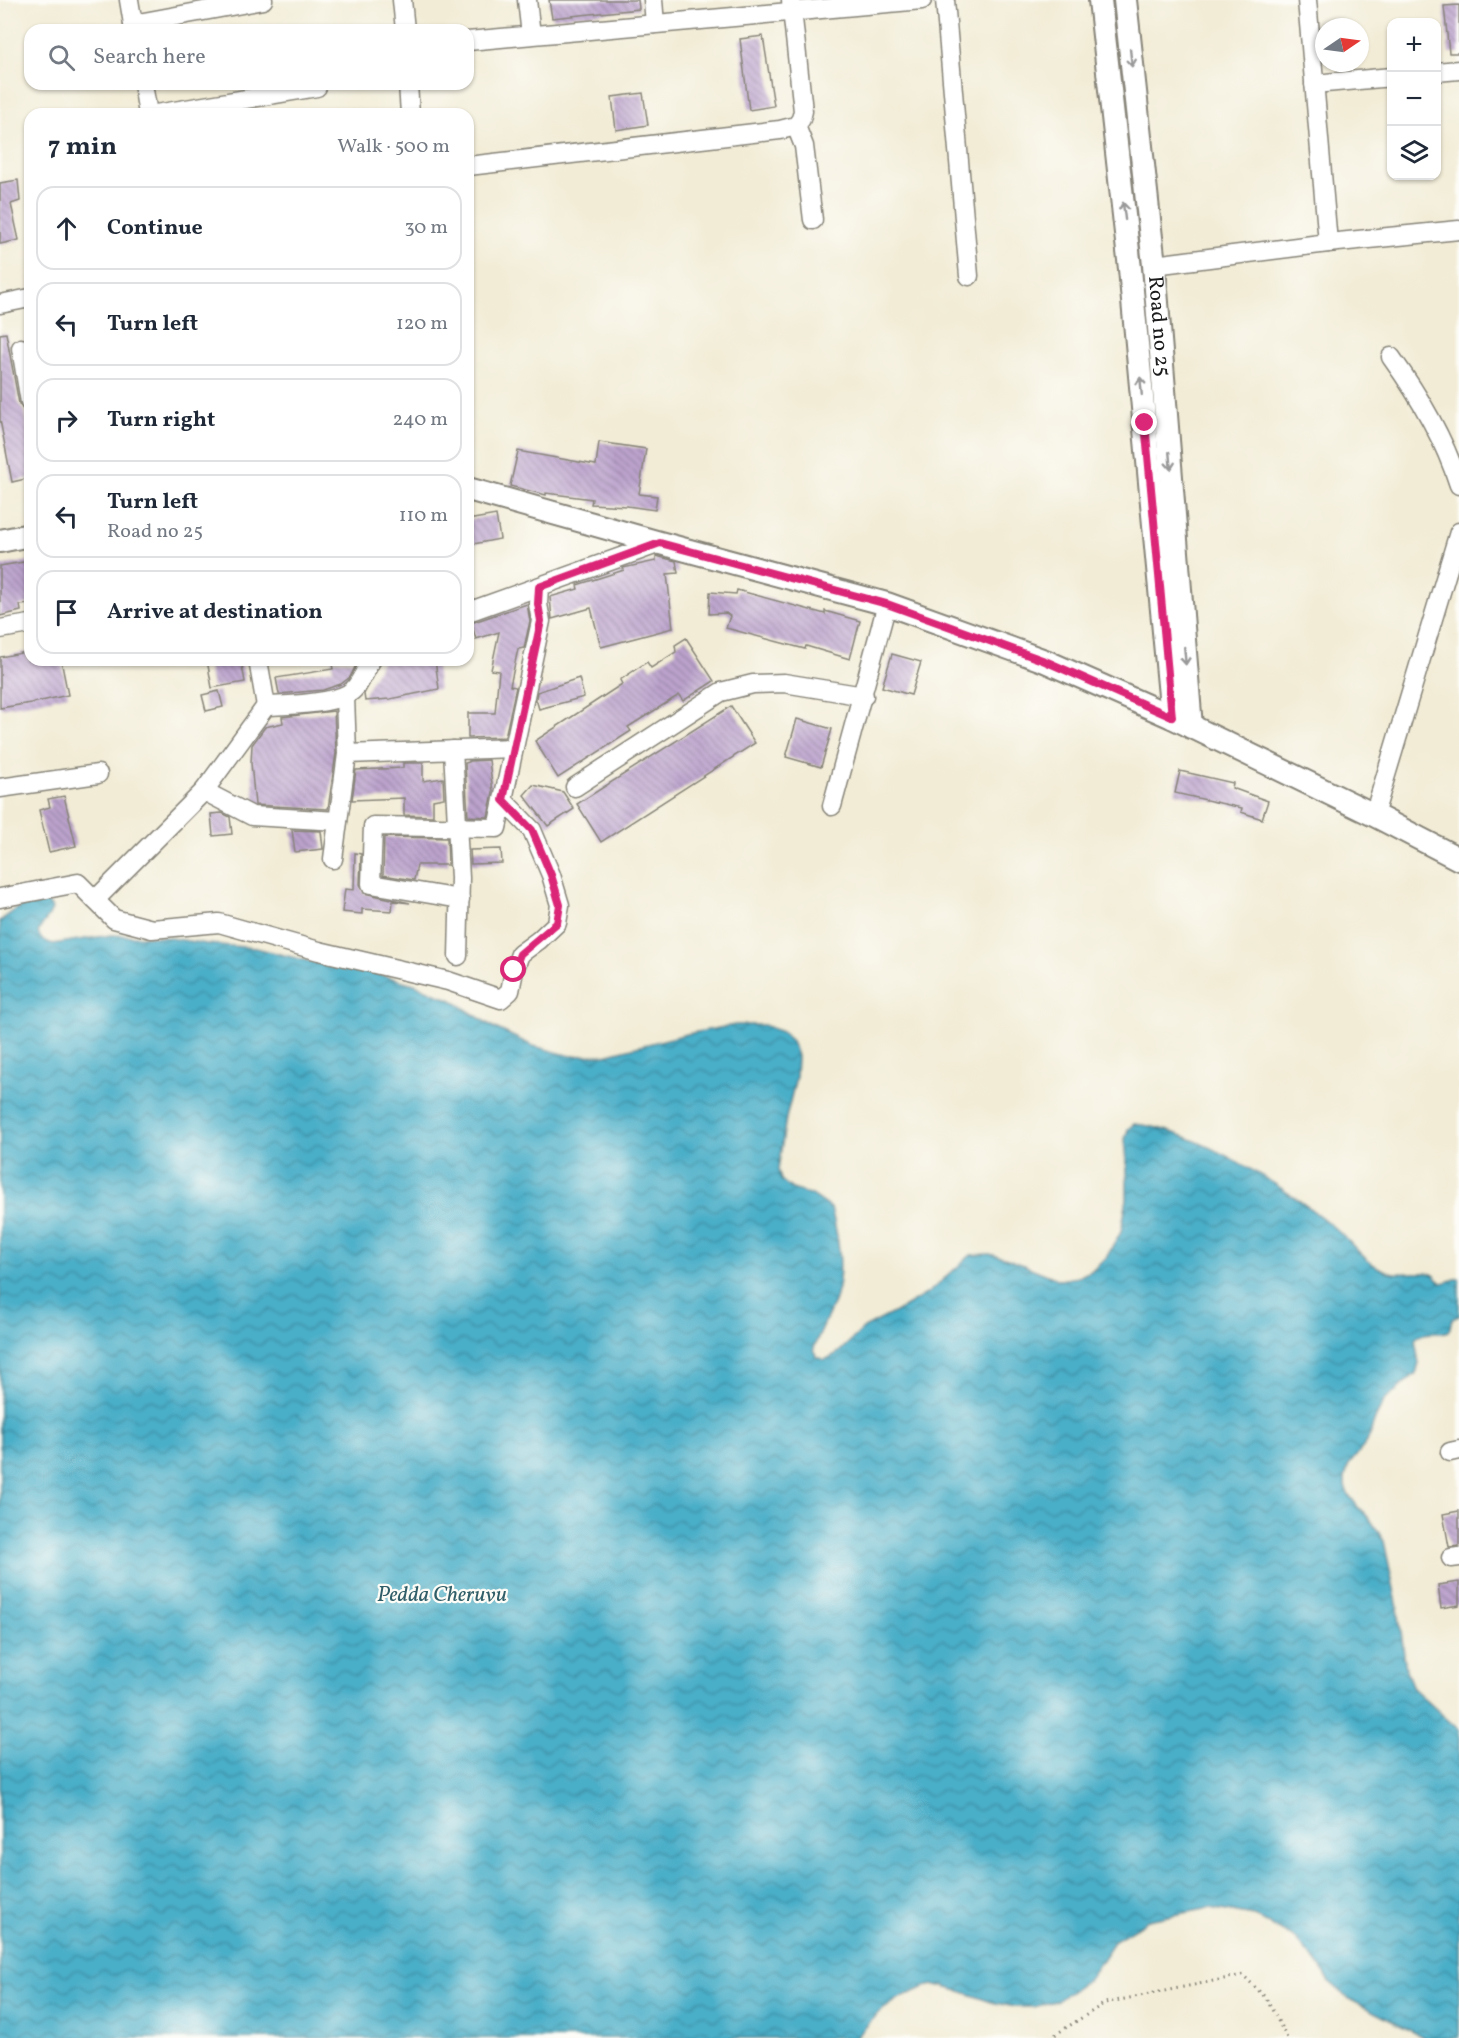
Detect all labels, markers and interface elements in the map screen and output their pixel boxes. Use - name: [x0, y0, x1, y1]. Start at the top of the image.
- north arrow: [1315, 18, 1369, 72]
- map controls: [1387, 18, 1441, 180]
- button: +: [1387, 18, 1441, 72]
- search box: [24, 24, 474, 90]
- icon: search: [45, 41, 78, 74]
- text: Search here: [93, 42, 206, 73]
- one-way arrow: [1126, 48, 1137, 68]
- button: −: [1387, 72, 1441, 126]
- button: layers: [1387, 126, 1441, 180]
- text: 7 min: [48, 129, 117, 165]
- text: Walk · 500 m: [337, 133, 450, 161]
- one-way arrow: [1118, 202, 1129, 222]
- icon: ahead: [50, 212, 83, 245]
- text: Continue: [107, 213, 203, 244]
- text: 30 m: [404, 214, 448, 242]
- street label: Road no 25: [1140, 275, 1177, 378]
- icon: left: [50, 308, 83, 341]
- text: Turn left: [107, 309, 198, 340]
- text: 120 m: [396, 310, 448, 338]
- one-way arrow: [1135, 377, 1146, 397]
- icon: right: [50, 404, 83, 437]
- text: Turn right: [107, 405, 215, 436]
- text: 240 m: [393, 406, 448, 434]
- route end: [1131, 409, 1157, 435]
- one-way arrow: [1165, 451, 1176, 471]
- text: Turn left: [107, 487, 198, 518]
- icon: left: [50, 500, 83, 533]
- text: 110 m: [399, 502, 448, 530]
- text: Road no 25: [107, 518, 203, 546]
- icon: arrive: [50, 596, 83, 629]
- text: Arrive at destination: [107, 597, 323, 628]
- one-way arrow: [1180, 645, 1191, 665]
- route start: [500, 956, 526, 982]
- water label: Pedda Cheruvu: [377, 1580, 507, 1611]

